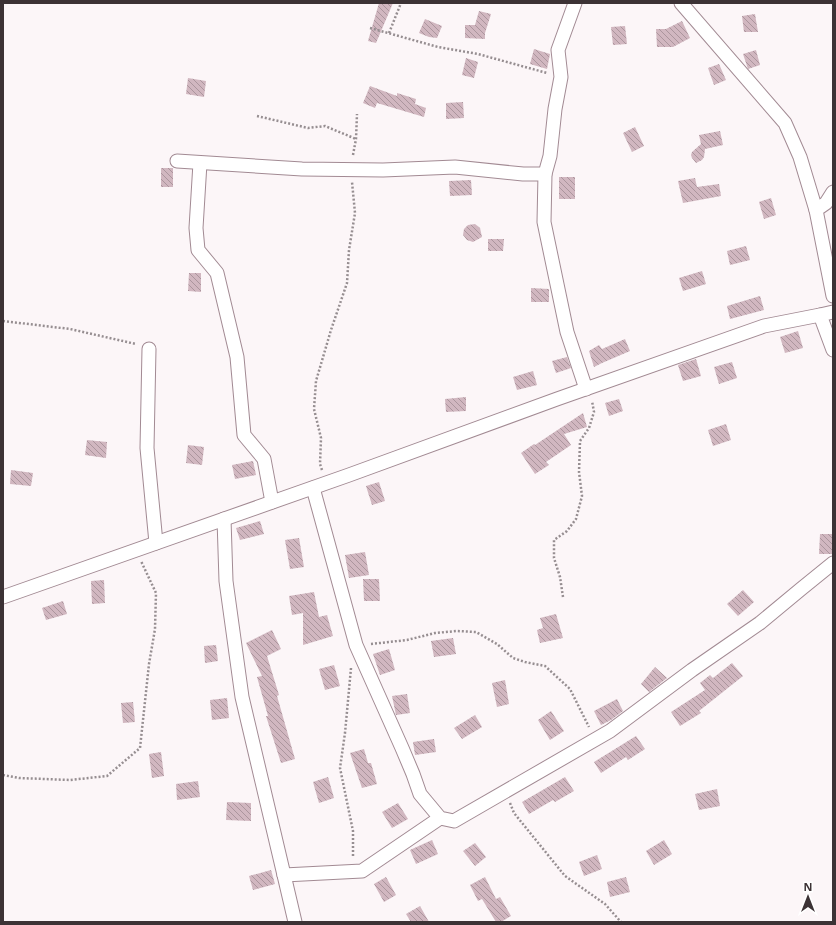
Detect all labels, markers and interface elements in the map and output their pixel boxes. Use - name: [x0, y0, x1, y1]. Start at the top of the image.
- north arrow: [788, 877, 828, 917]
- text: N: [804, 879, 812, 894]

